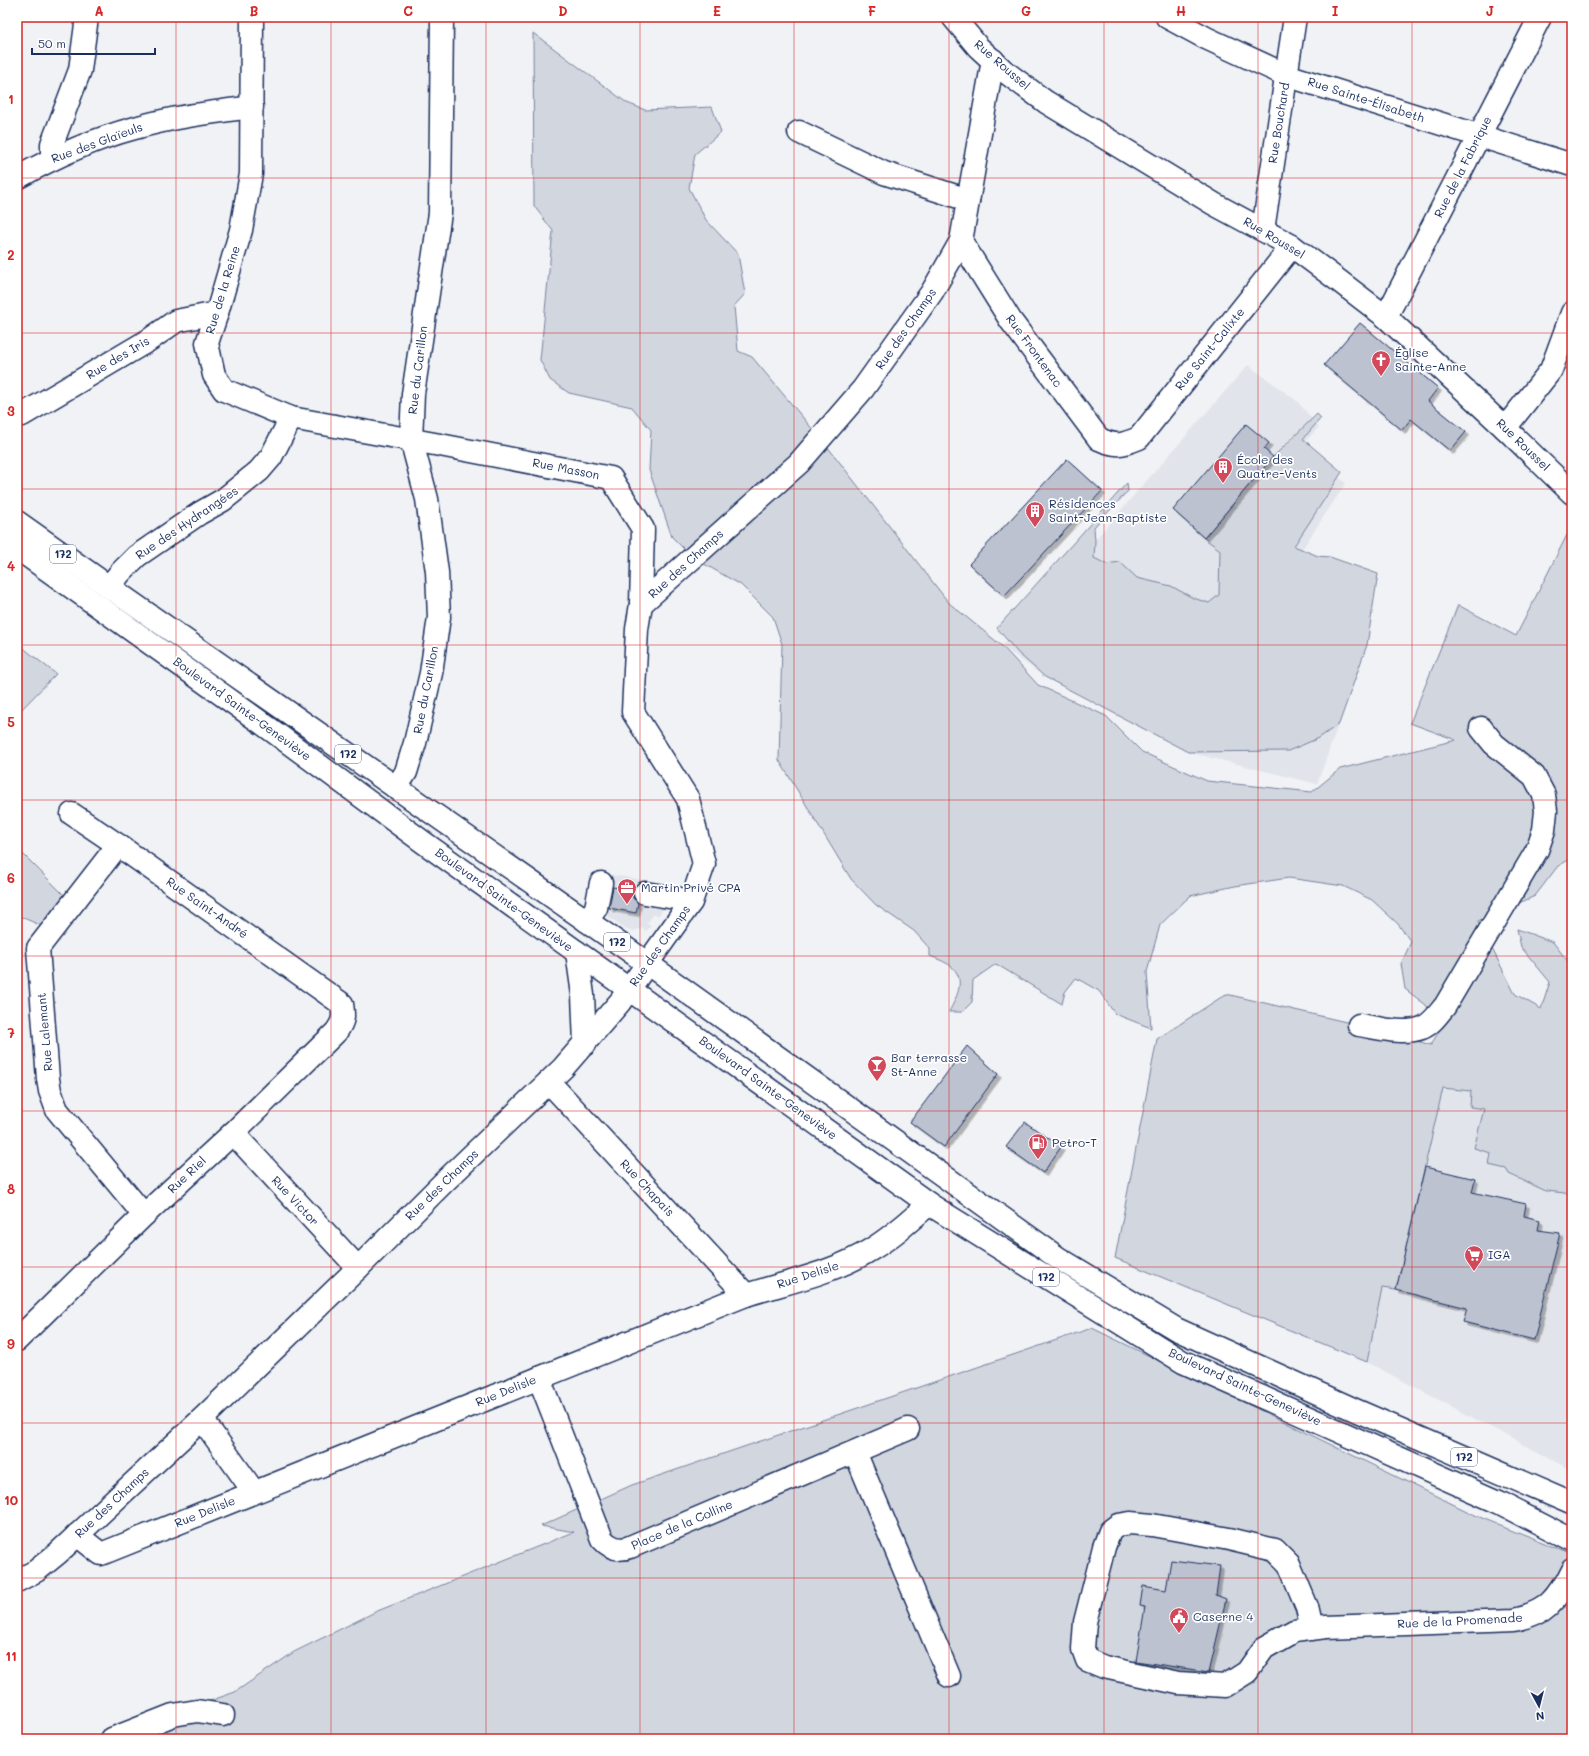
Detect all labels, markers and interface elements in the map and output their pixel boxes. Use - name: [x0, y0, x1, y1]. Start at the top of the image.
- text: A: [94, 2, 104, 19]
- text: B: [250, 2, 259, 19]
- text: C: [403, 2, 413, 19]
- text: D: [558, 2, 568, 19]
- text: E: [713, 2, 721, 19]
- text: F: [868, 2, 876, 19]
- text: G: [1021, 2, 1031, 19]
- text: H: [1176, 2, 1186, 19]
- text: I: [1332, 2, 1339, 19]
- text: J: [1486, 2, 1494, 19]
- scale bar: [32, 30, 155, 56]
- text: 50 m: [38, 35, 66, 51]
- street label: Rue Roussel: [971, 36, 1034, 93]
- street label: Rue Sainte-Élisabeth: [1306, 73, 1427, 126]
- street label: Rue Bouchard: [1264, 81, 1292, 164]
- text: 1: [8, 90, 14, 107]
- street label: Rue de la Fabrique: [1430, 113, 1495, 220]
- street label: Rue des Glaïeuls: [49, 118, 145, 166]
- street label: Rue Roussel: [1241, 213, 1308, 262]
- street label: Rue de la Reine: [201, 244, 243, 336]
- text: 2: [7, 246, 15, 263]
- street label: Rue des Champs: [871, 284, 939, 372]
- street label: Rue Saint-Calixte: [1171, 304, 1248, 393]
- street label: Rue Frontenac: [1003, 311, 1067, 390]
- street label: Rue du Carillon: [404, 325, 430, 415]
- street label: Rue des Iris: [83, 332, 152, 382]
- place label: Église Sainte-Anne: [1395, 344, 1466, 374]
- church icon: Église Sainte-Anne: [1370, 349, 1392, 377]
- text: 3: [7, 402, 15, 419]
- street label: Rue Roussel: [1493, 415, 1554, 474]
- place label: École des Quatre-Vents: [1237, 451, 1317, 481]
- street label: Rue Masson: [531, 454, 601, 482]
- building icon: École des Quatre-Vents: [1212, 456, 1234, 484]
- street label: Rue des Hydrangées: [132, 482, 241, 562]
- place label: Résidences Saint-Jean-Baptiste: [1049, 495, 1167, 525]
- building icon: Résidences Saint-Jean-Baptiste: [1024, 500, 1046, 528]
- street label: Rue des Champs: [644, 525, 726, 601]
- road number: 172: [50, 545, 76, 563]
- text: 4: [7, 557, 15, 574]
- street label: Rue du Carillon: [409, 645, 441, 735]
- street label: Boulevard Sainte-Geneviève: [171, 653, 315, 764]
- text: 5: [7, 713, 15, 730]
- road number: 172: [335, 745, 361, 763]
- street label: Boulevard Sainte-Geneviève: [433, 844, 577, 955]
- text: 6: [7, 869, 15, 886]
- street label: Rue Saint-André: [163, 873, 252, 941]
- office icon: Martin Privé CPA: [616, 877, 638, 905]
- place label: Martin Privé CPA: [641, 879, 741, 895]
- street label: Rue des Champs: [625, 901, 693, 989]
- road number: 172: [604, 933, 630, 951]
- street label: Rue Lalemant: [33, 992, 55, 1072]
- text: 7: [7, 1024, 15, 1041]
- street label: Boulevard Sainte-Geneviève: [697, 1032, 841, 1143]
- place label: Bar terrasse St-Anne: [891, 1049, 967, 1079]
- bar icon: Bar terrasse St-Anne: [866, 1054, 888, 1082]
- fuel station icon: Petro-T: [1027, 1132, 1049, 1160]
- place label: Petro-T: [1052, 1134, 1097, 1150]
- street label: Rue des Champs: [401, 1145, 481, 1223]
- street label: Rue Riel: [164, 1152, 209, 1196]
- street label: Rue Chapais: [617, 1155, 678, 1219]
- street label: Rue Victor: [269, 1172, 323, 1229]
- text: 8: [7, 1180, 15, 1197]
- supermarket icon: IGA: [1463, 1244, 1485, 1272]
- place label: IGA: [1488, 1246, 1510, 1262]
- street label: Rue Delisle: [775, 1257, 841, 1292]
- road number: 172: [1033, 1268, 1059, 1286]
- text: 9: [7, 1335, 15, 1352]
- street label: Boulevard Sainte-Geneviève: [1167, 1344, 1324, 1429]
- street label: Rue Delisle: [473, 1371, 538, 1410]
- road number: 172: [1451, 1448, 1477, 1466]
- street label: Rue des Champs: [71, 1464, 152, 1541]
- text: 10: [4, 1491, 18, 1508]
- street label: Rue Delisle: [172, 1492, 237, 1531]
- street label: Place de la Colline: [628, 1495, 735, 1553]
- public building icon: Caserne 4: [1168, 1606, 1190, 1634]
- place label: Caserne 4: [1193, 1608, 1253, 1624]
- street label: Rue de la Promenade: [1397, 1609, 1523, 1631]
- text: 11: [5, 1647, 17, 1664]
- north arrow: [1519, 1686, 1559, 1726]
- text: N: [1535, 1708, 1545, 1724]

